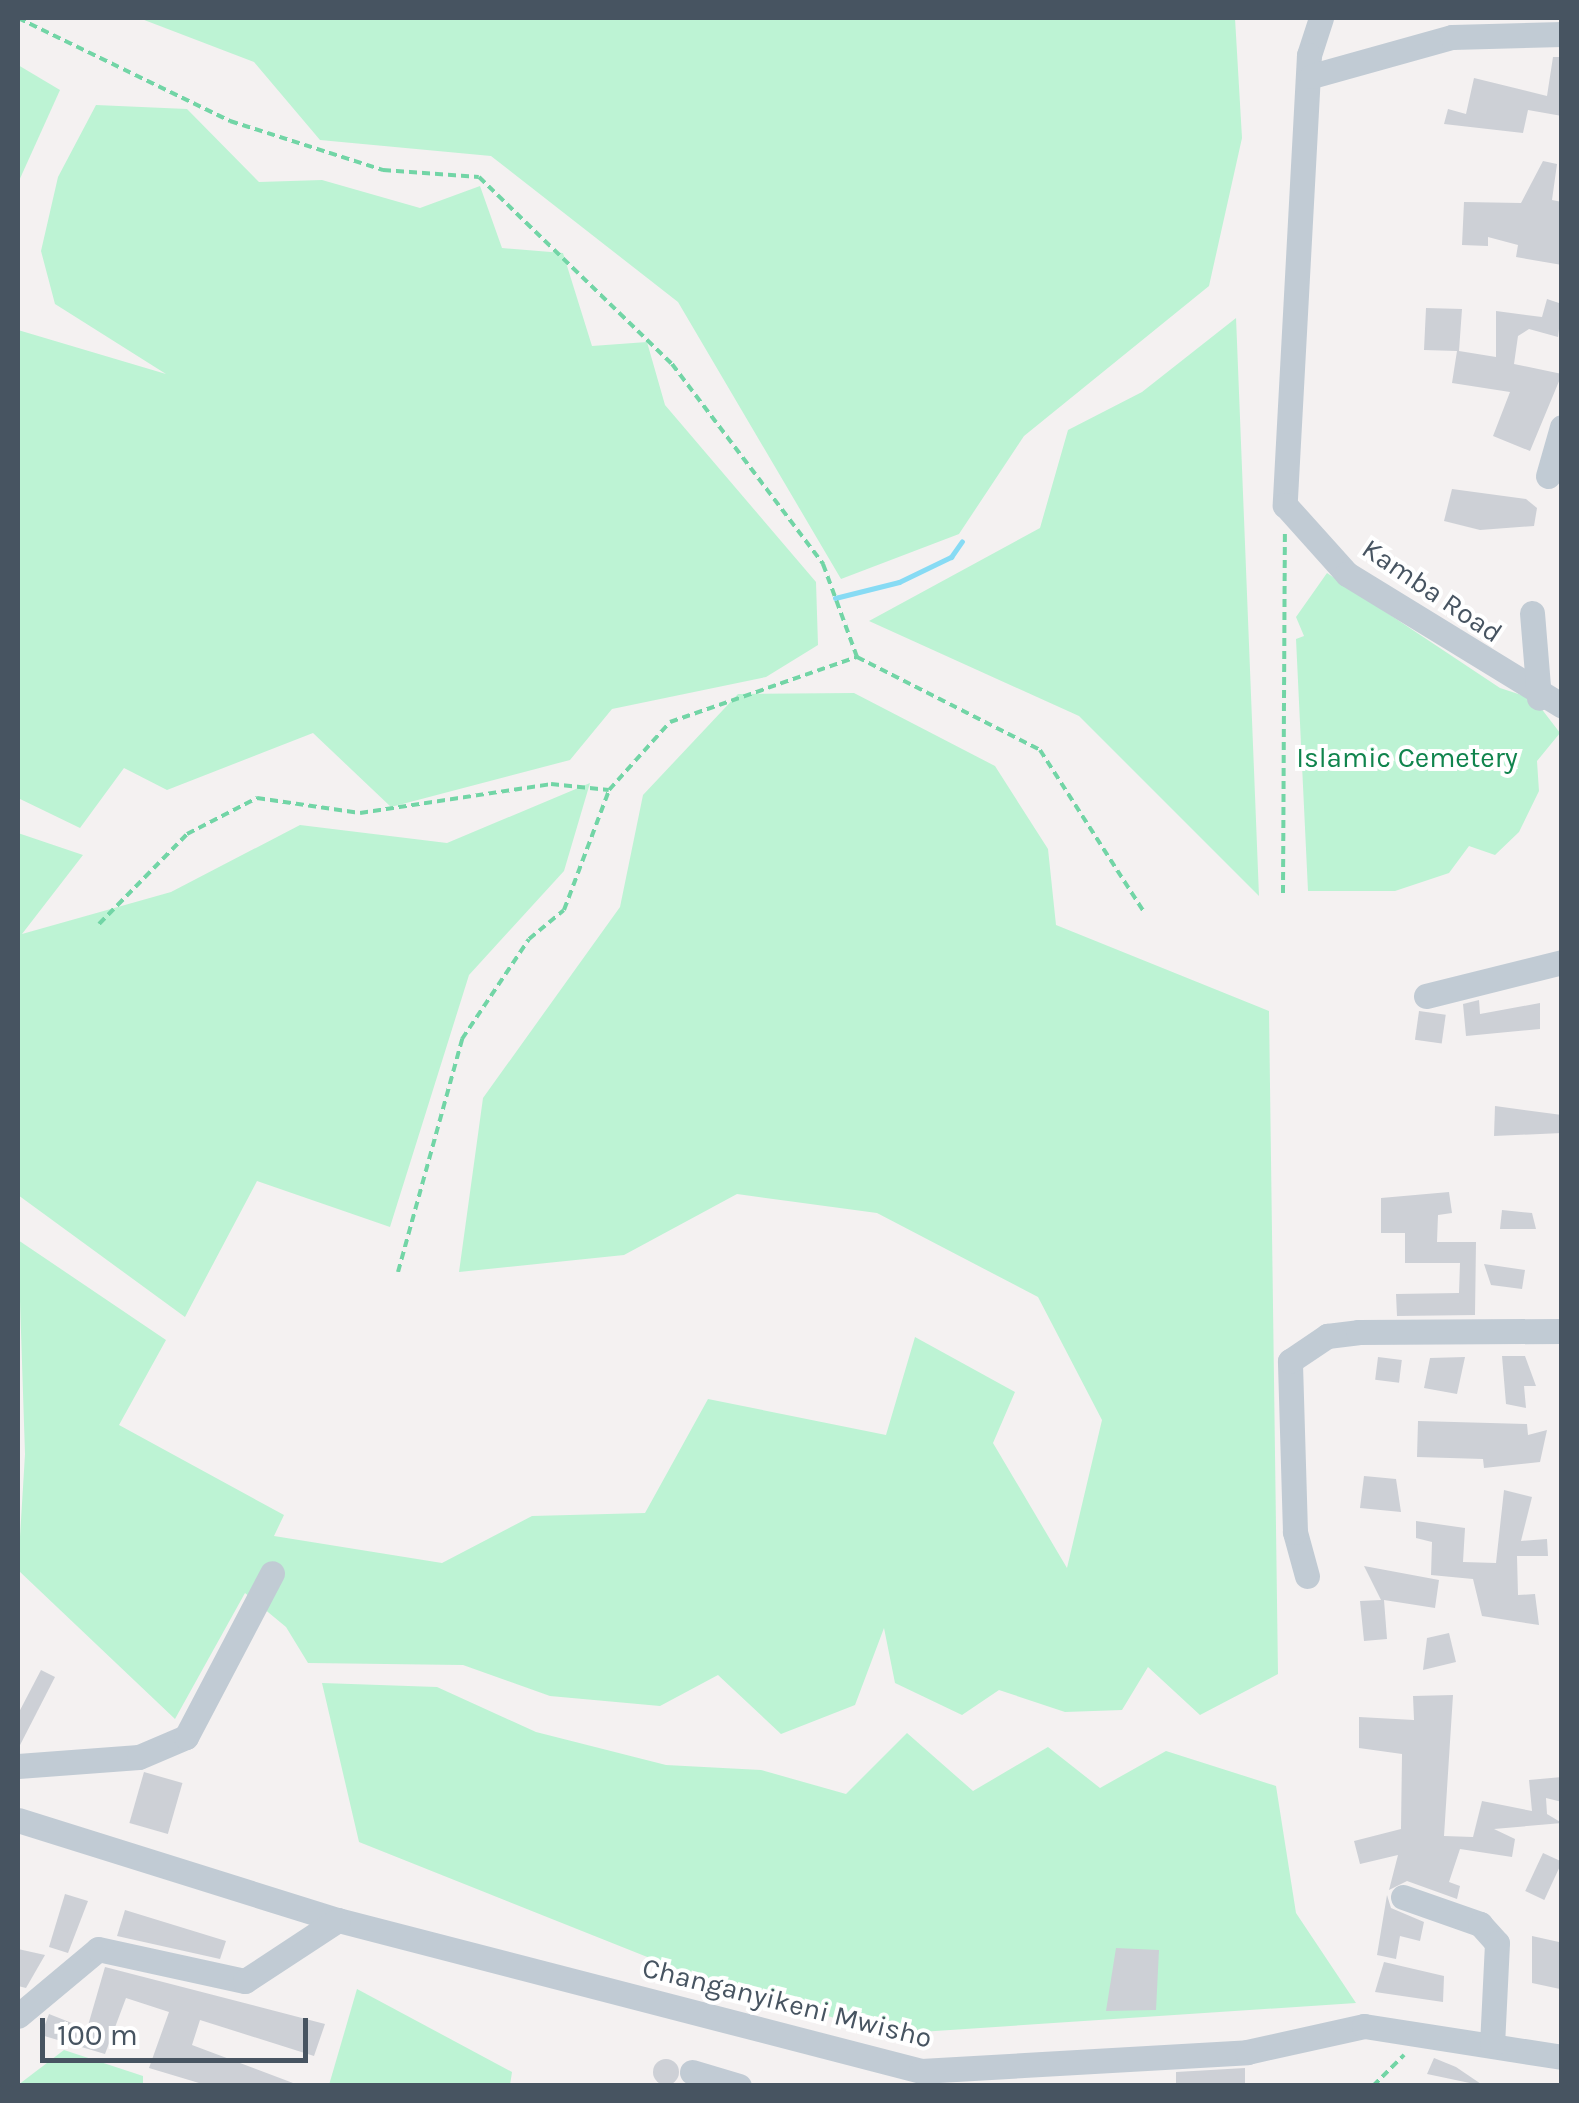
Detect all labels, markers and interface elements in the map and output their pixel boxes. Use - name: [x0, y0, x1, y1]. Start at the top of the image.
- street label: Kamba Road: [1356, 532, 1508, 650]
- park label: Islamic Cemetery: [1296, 741, 1518, 775]
- street label: Changanyikeni Mwisho: [639, 1951, 935, 2055]
- scale bar: [45, 1998, 312, 2060]
- text: 100 m: [57, 2017, 138, 2053]

